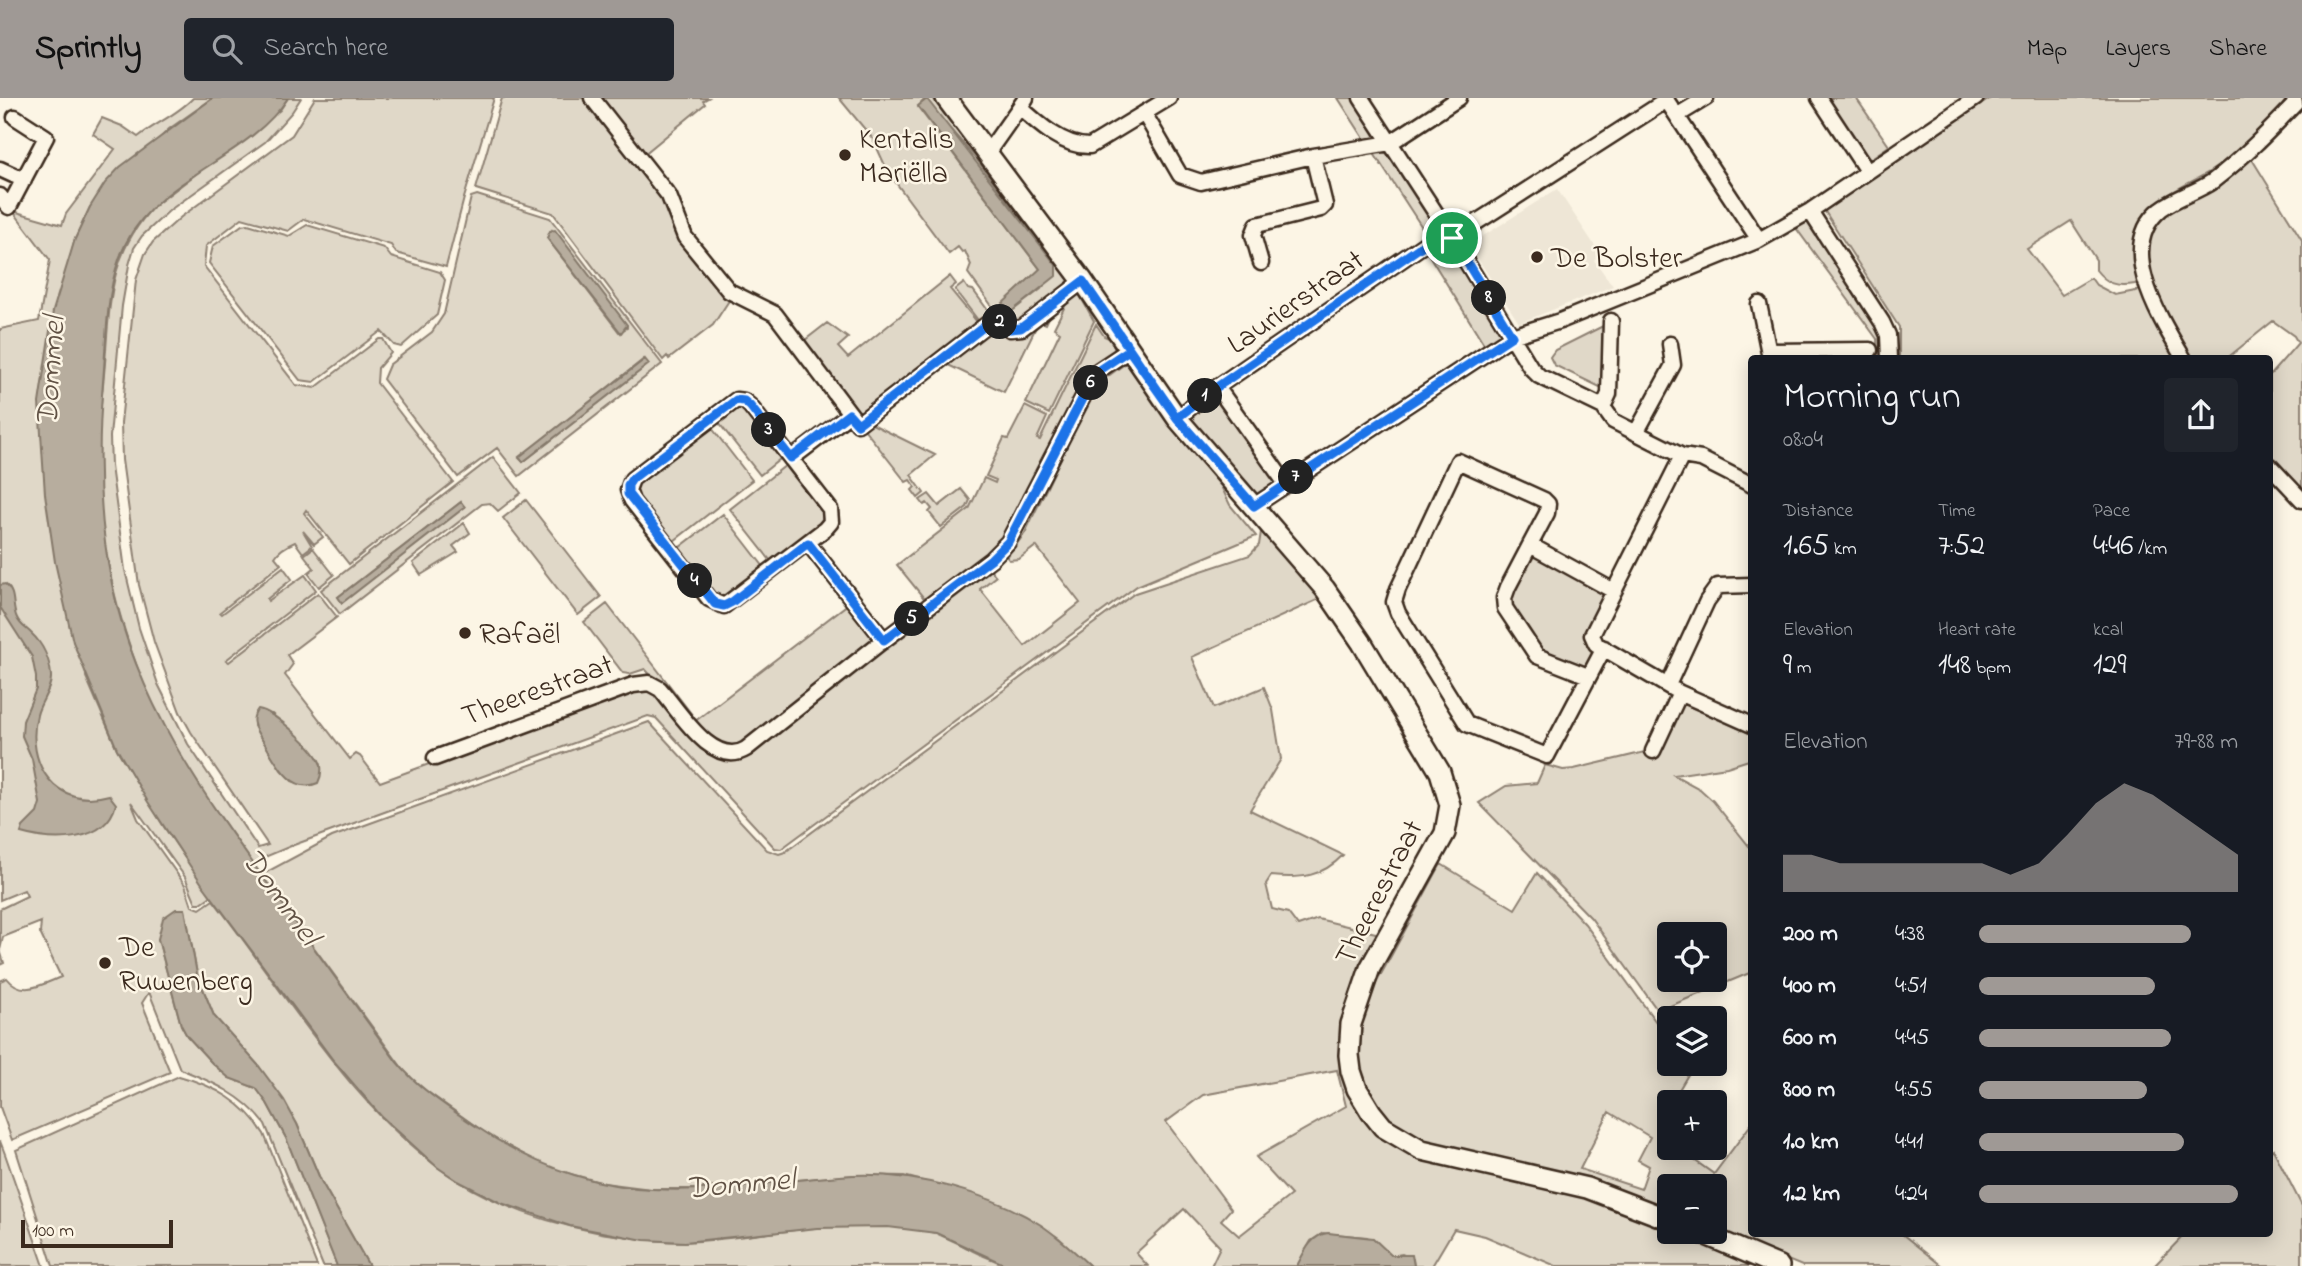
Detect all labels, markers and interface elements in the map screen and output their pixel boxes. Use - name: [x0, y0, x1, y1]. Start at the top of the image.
- search box: [184, 18, 674, 81]
- text: Sprintly: [35, 25, 142, 73]
- icon: search: [208, 30, 246, 68]
- text: Search here: [264, 30, 388, 68]
- text: Map: [2027, 32, 2067, 67]
- text: Layers: [2105, 32, 2171, 67]
- text: Share: [2209, 32, 2267, 67]
- place label: Kentalis Mariëlla: [859, 119, 954, 197]
- marker: Kentalis Mariëlla: [837, 147, 853, 163]
- pin: [1422, 208, 1482, 268]
- icon: arrive: [1433, 219, 1471, 257]
- place label: De Bolster: [1550, 238, 1683, 282]
- street label: Laurierstraat: [1219, 240, 1374, 367]
- marker: De Bolster: [1529, 249, 1545, 265]
- pin: 8: [1472, 280, 1506, 316]
- text: 8: [1485, 284, 1492, 311]
- pin: 2: [982, 304, 1018, 340]
- text: 2: [995, 308, 1004, 335]
- water label: Dommel: [25, 311, 80, 428]
- pin: 6: [1074, 366, 1108, 400]
- text: 6: [1086, 369, 1095, 396]
- text: Morning run: [1783, 370, 1961, 426]
- pin: 1: [1188, 378, 1222, 414]
- button: share: [2164, 378, 2238, 452]
- text: 1: [1201, 382, 1208, 409]
- pin: 3: [752, 412, 786, 448]
- text: 3: [765, 416, 772, 443]
- text: 08:04: [1783, 424, 1823, 457]
- pin: 7: [1278, 460, 1314, 494]
- text: 7: [1292, 463, 1299, 490]
- text: Distance: [1783, 498, 1853, 525]
- text: Time: [1938, 498, 1976, 525]
- text: Pace: [2093, 498, 2130, 525]
- text: 1.65: [1783, 525, 1829, 569]
- text: 7:52: [1938, 525, 1985, 569]
- text: 4:46: [2093, 525, 2133, 569]
- text: km: [1829, 536, 1857, 563]
- text: /km: [2133, 536, 2167, 563]
- pin: 4: [678, 564, 712, 598]
- text: 4: [691, 567, 698, 594]
- pin: 5: [894, 602, 930, 636]
- text: 5: [906, 605, 917, 632]
- place label: Rafaël: [479, 614, 560, 658]
- text: Elevation: [1783, 617, 1853, 644]
- text: Heart rate: [1938, 617, 2016, 644]
- text: kcal: [2093, 617, 2123, 644]
- marker: Rafaël: [457, 625, 473, 641]
- street label: Theerestraat: [456, 644, 620, 740]
- text: 9: [1783, 644, 1792, 688]
- text: 148: [1938, 644, 1971, 688]
- text: 129: [2093, 644, 2126, 688]
- text: m: [1792, 655, 1812, 682]
- text: bpm: [1971, 655, 2011, 682]
- text: Elevation: [1783, 726, 1868, 759]
- text: 79–88 m: [2174, 726, 2238, 759]
- street label: Theerestraat: [1325, 813, 1436, 974]
- water label: Dommel: [228, 840, 332, 959]
- text: 200 m: [1783, 918, 1838, 951]
- text: 4:38: [1895, 918, 1925, 951]
- map controls: [1657, 922, 1727, 1244]
- button: locate: [1657, 922, 1727, 992]
- place label: De Ruwenberg: [118, 927, 253, 1005]
- marker: De Ruwenberg: [97, 955, 113, 971]
- text: 400 m: [1783, 970, 1836, 1003]
- text: 4:51: [1895, 970, 1927, 1003]
- button: layers: [1657, 1006, 1727, 1076]
- text: 600 m: [1783, 1022, 1837, 1055]
- text: 4:45: [1895, 1022, 1929, 1055]
- text: 800 m: [1783, 1074, 1835, 1107]
- text: 4:55: [1895, 1074, 1933, 1107]
- button: +: [1657, 1090, 1727, 1160]
- text: 1.0 km: [1783, 1126, 1839, 1159]
- text: 4:41: [1895, 1126, 1923, 1159]
- water label: Dommel: [684, 1157, 801, 1214]
- button: −: [1657, 1174, 1727, 1244]
- text: 1.2 km: [1783, 1178, 1840, 1211]
- text: 4:24: [1895, 1178, 1927, 1211]
- scale bar: [21, 1217, 173, 1249]
- text: 100 m: [32, 1218, 74, 1245]

